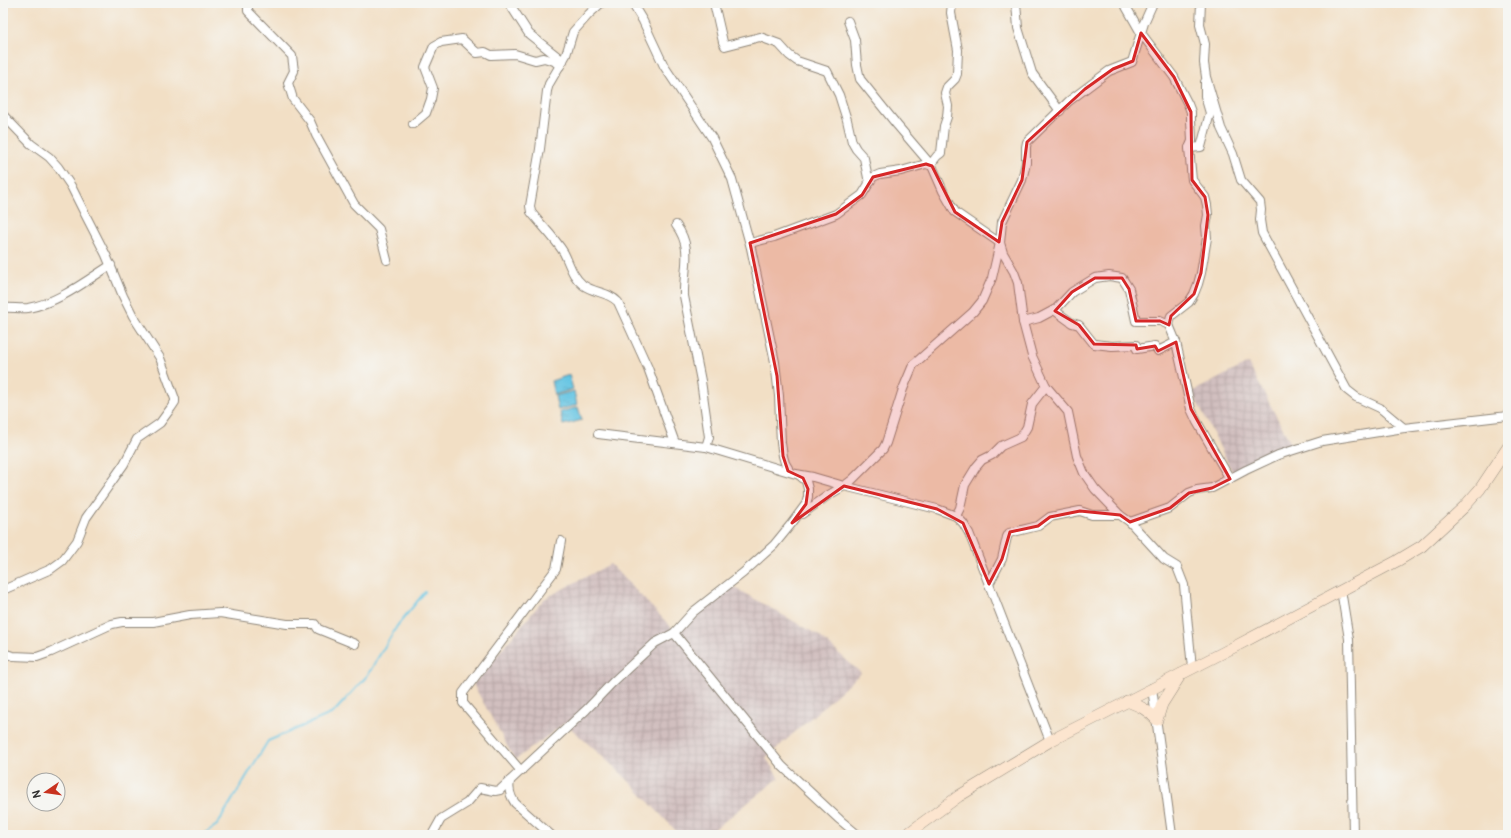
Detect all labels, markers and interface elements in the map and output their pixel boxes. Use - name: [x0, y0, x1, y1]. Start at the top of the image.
- north arrow: [26, 772, 66, 812]
- text: N: [29, 789, 44, 799]

